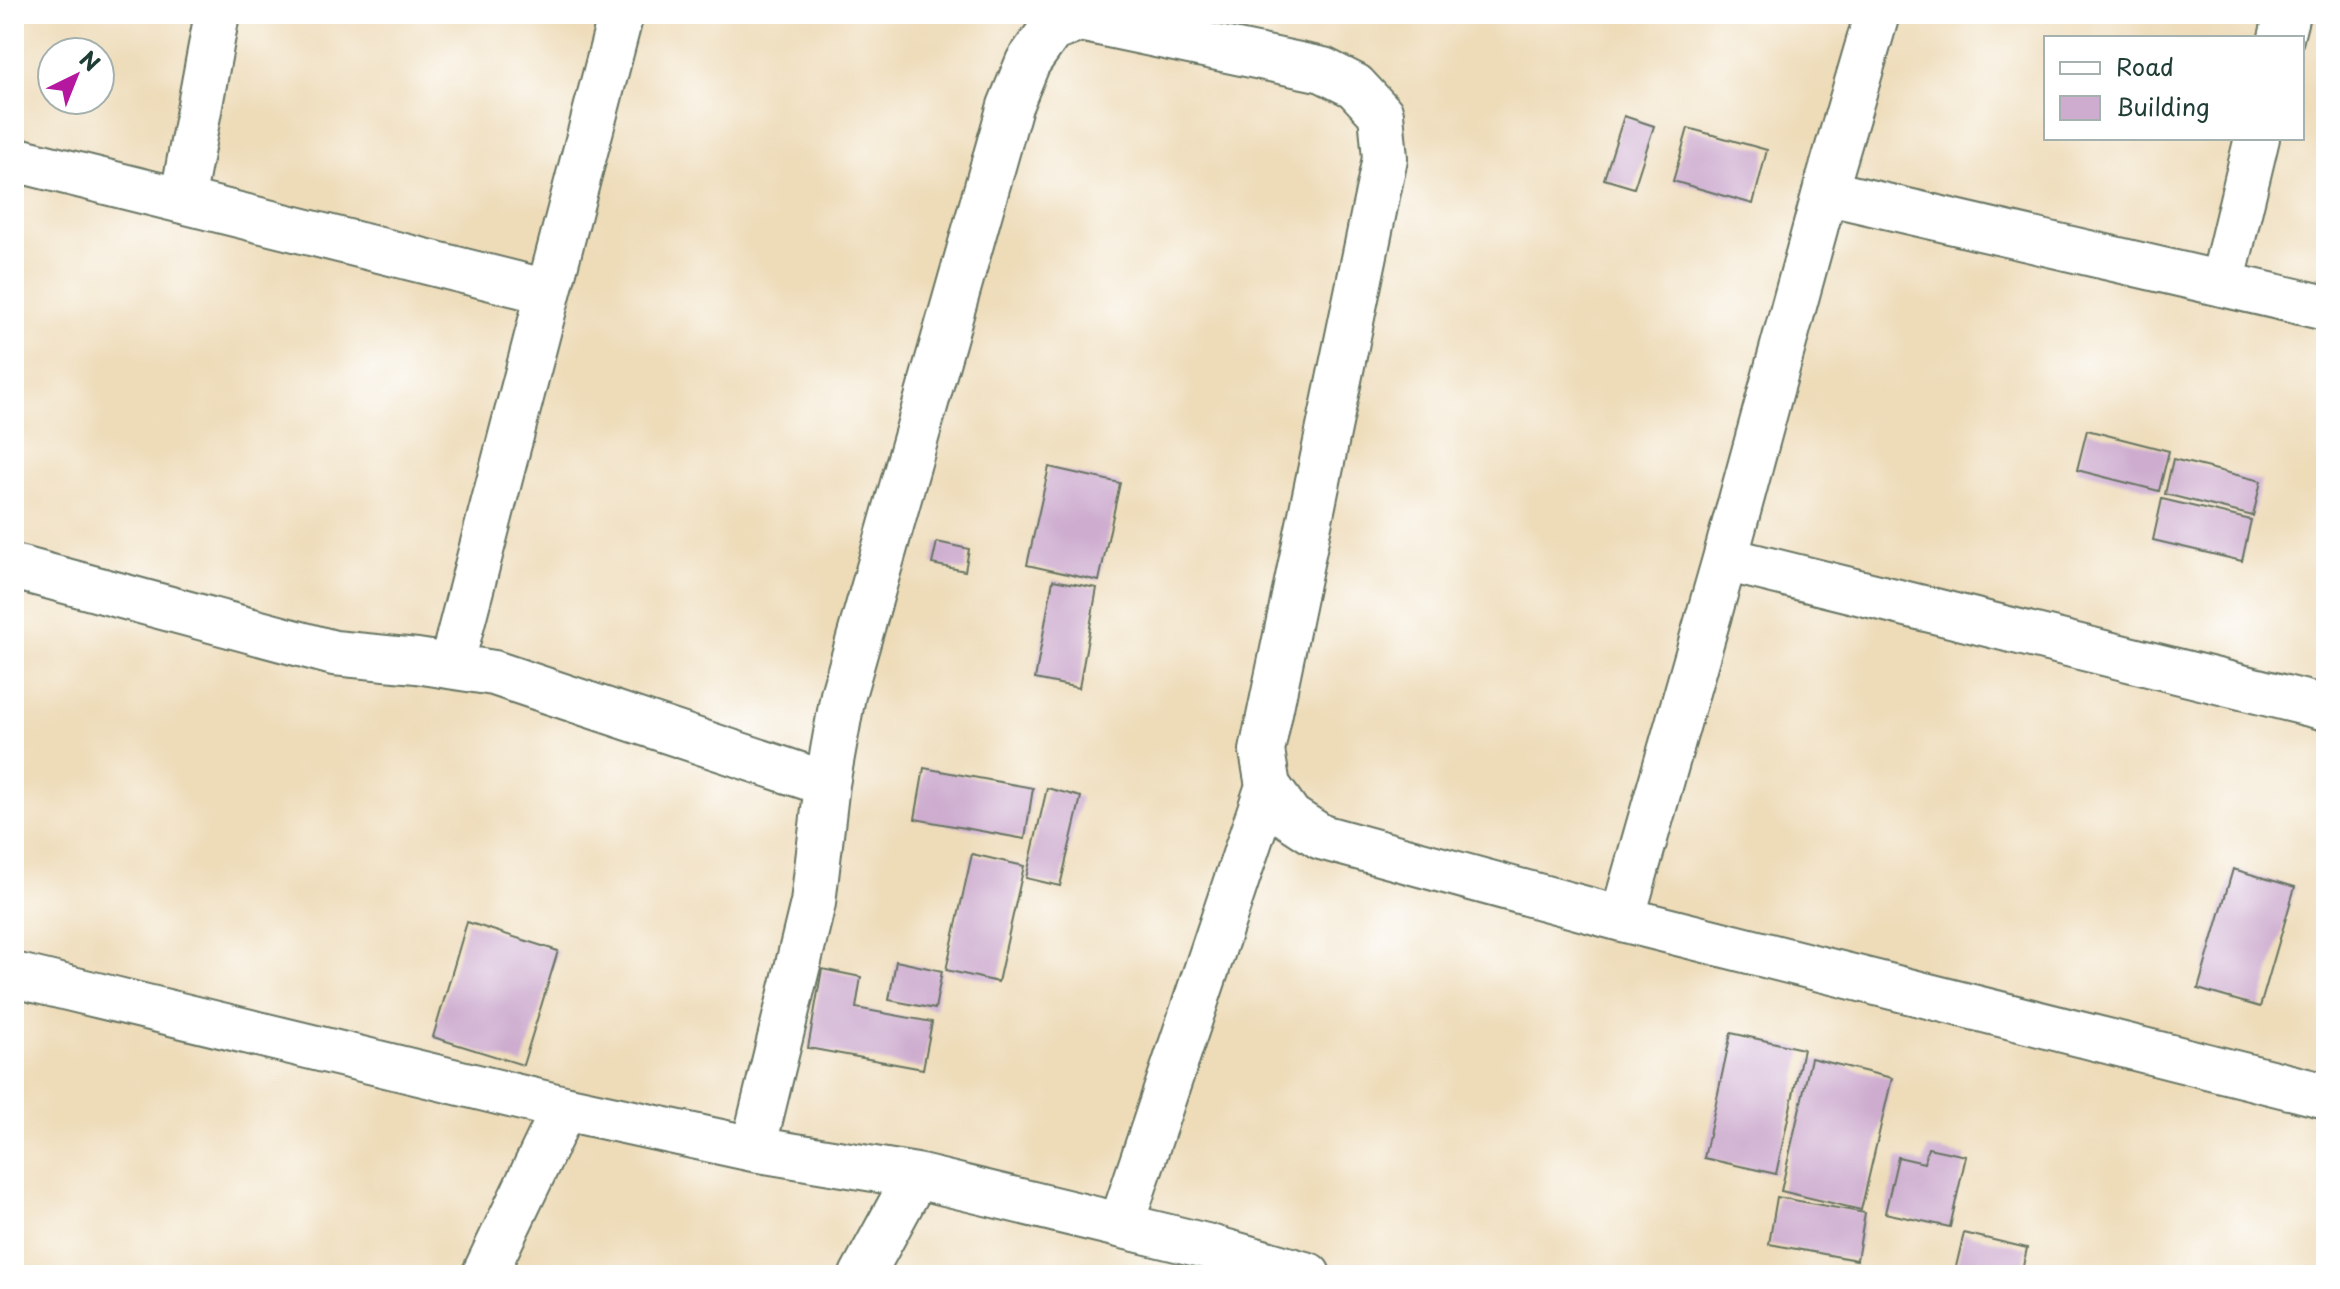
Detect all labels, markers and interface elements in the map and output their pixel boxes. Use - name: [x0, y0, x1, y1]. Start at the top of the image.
- north arrow: [36, 36, 116, 116]
- legend: [2044, 36, 2304, 140]
- text: N: [73, 42, 108, 78]
- text: Road: [2116, 48, 2174, 84]
- text: Building: [2116, 88, 2210, 124]

